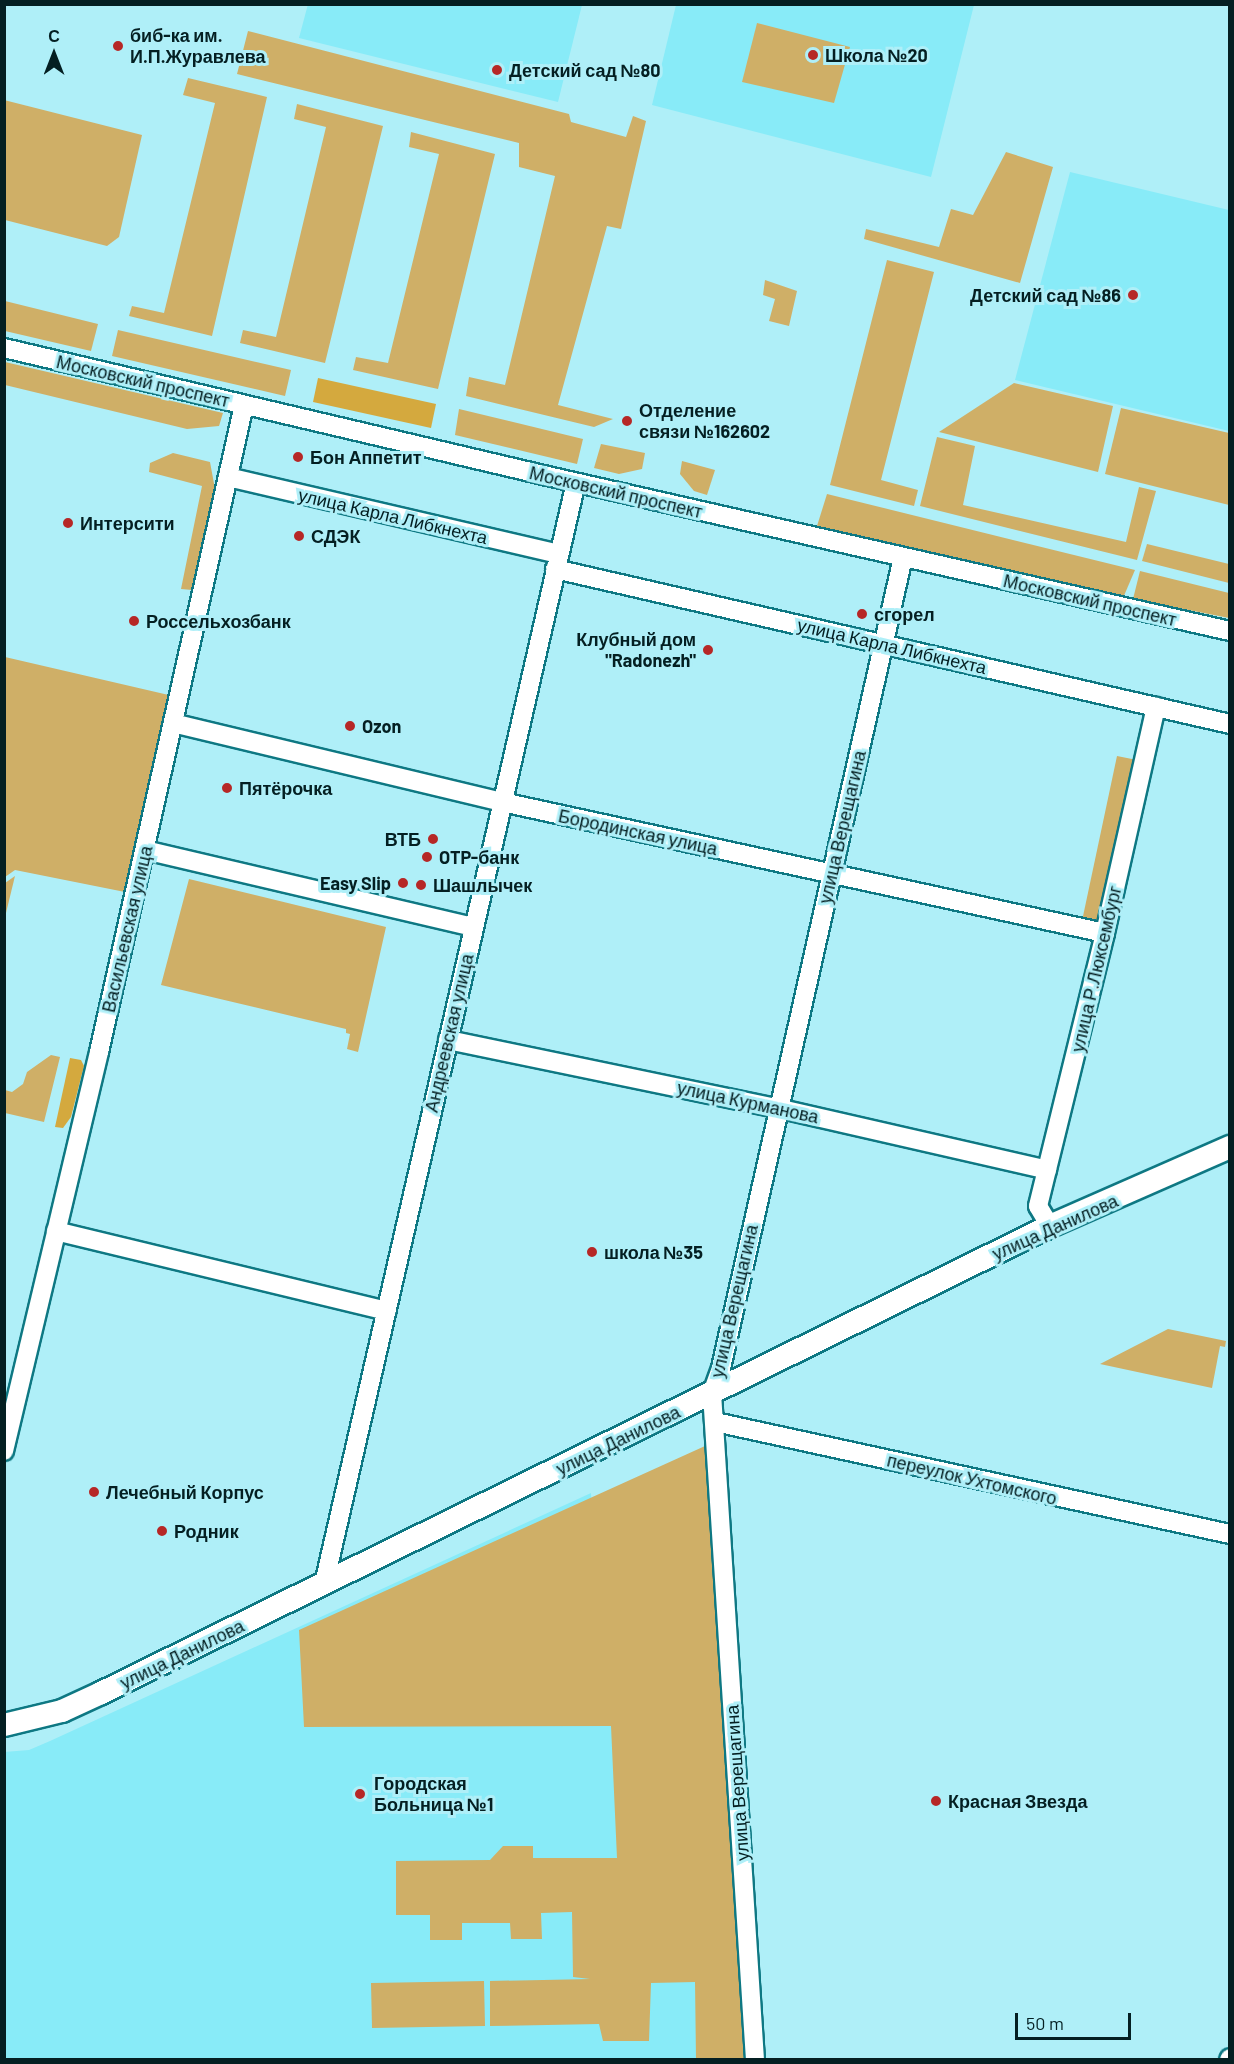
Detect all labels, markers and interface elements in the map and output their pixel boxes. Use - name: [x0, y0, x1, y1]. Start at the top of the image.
- north arrow: [24, 24, 84, 84]
- place label: биб-ка им. И.П.Журавлева: [130, 25, 266, 68]
- text: С: [48, 26, 60, 45]
- marker: биб-ка им. И.П.Журавлева: [111, 39, 125, 53]
- place label: Школа №20: [825, 44, 928, 66]
- marker: Школа №20: [806, 48, 820, 62]
- place label: Детский сад №80: [509, 59, 660, 81]
- marker: Детский сад №80: [490, 63, 504, 77]
- place label: Детский сад №86: [970, 284, 1121, 306]
- marker: Детский сад №86: [1126, 288, 1140, 302]
- street label: Московский проспект: [54, 351, 232, 411]
- place label: Отделение связи №162602: [639, 400, 770, 442]
- marker: Отделение связи №162602: [620, 414, 634, 428]
- place label: Бон Аппетит: [310, 446, 422, 468]
- marker: Бон Аппетит: [291, 450, 305, 464]
- street label: Московский проспект: [527, 462, 705, 522]
- street label: улица Карла Либкнехта: [296, 484, 490, 548]
- place label: Интерсити: [80, 512, 175, 534]
- marker: Интерсити: [61, 516, 75, 530]
- place label: СДЭК: [311, 525, 360, 547]
- marker: СДЭК: [292, 529, 306, 543]
- street label: Московский проспект: [1001, 570, 1179, 630]
- place label: сгорел: [874, 603, 935, 625]
- marker: сгорел: [855, 607, 869, 621]
- place label: Россельхозбанк: [146, 610, 291, 632]
- marker: Россельхозбанк: [127, 614, 141, 628]
- street label: улица Карла Либкнехта: [795, 614, 989, 678]
- place label: Клубный дом "Radonezh": [576, 629, 696, 672]
- marker: Клубный дом "Radonezh": [701, 643, 715, 657]
- place label: Ozon: [362, 715, 401, 737]
- marker: Ozon: [343, 719, 357, 733]
- street label: улица Верещагина: [814, 748, 870, 906]
- place label: Пятёрочка: [239, 777, 332, 799]
- marker: Пятёрочка: [220, 781, 234, 795]
- street label: Бородинская улица: [556, 805, 720, 859]
- place label: ВТБ: [385, 828, 421, 850]
- marker: ВТБ: [426, 832, 440, 846]
- street label: Васильевская улица: [97, 844, 157, 1014]
- place label: OTP-банк: [439, 846, 519, 868]
- marker: OTP-банк: [420, 850, 434, 864]
- place label: Easy Slip: [320, 872, 391, 894]
- place label: Шашлычек: [433, 874, 532, 896]
- marker: Easy Slip: [396, 876, 410, 890]
- marker: Шашлычек: [414, 878, 428, 892]
- street label: улица Р.Люксембург: [1066, 884, 1126, 1054]
- street label: Андреевская улица: [420, 952, 478, 1114]
- street label: улица Курманова: [675, 1076, 821, 1128]
- street label: улица Данилова: [989, 1190, 1121, 1264]
- street label: улица Верещагина: [706, 1222, 762, 1380]
- place label: школа №35: [604, 1241, 703, 1263]
- marker: школа №35: [585, 1245, 599, 1259]
- street label: улица Данилова: [552, 1401, 684, 1479]
- street label: переулок Ухтомского: [885, 1449, 1059, 1509]
- place label: Лечебный Корпус: [106, 1481, 264, 1503]
- marker: Лечебный Корпус: [87, 1485, 101, 1499]
- place label: Родник: [174, 1520, 239, 1542]
- marker: Родник: [155, 1524, 169, 1538]
- street label: улица Данилова: [116, 1615, 248, 1693]
- street label: улица Верещагина: [721, 1704, 753, 1862]
- place label: Городская Больница №1: [374, 1773, 493, 1816]
- marker: Городская Больница №1: [351, 1785, 369, 1803]
- place label: Красная Звезда: [948, 1790, 1087, 1812]
- marker: Красная Звезда: [929, 1794, 943, 1808]
- scale bar: [1018, 2001, 1134, 2039]
- text: 50 m: [1026, 2012, 1064, 2034]

